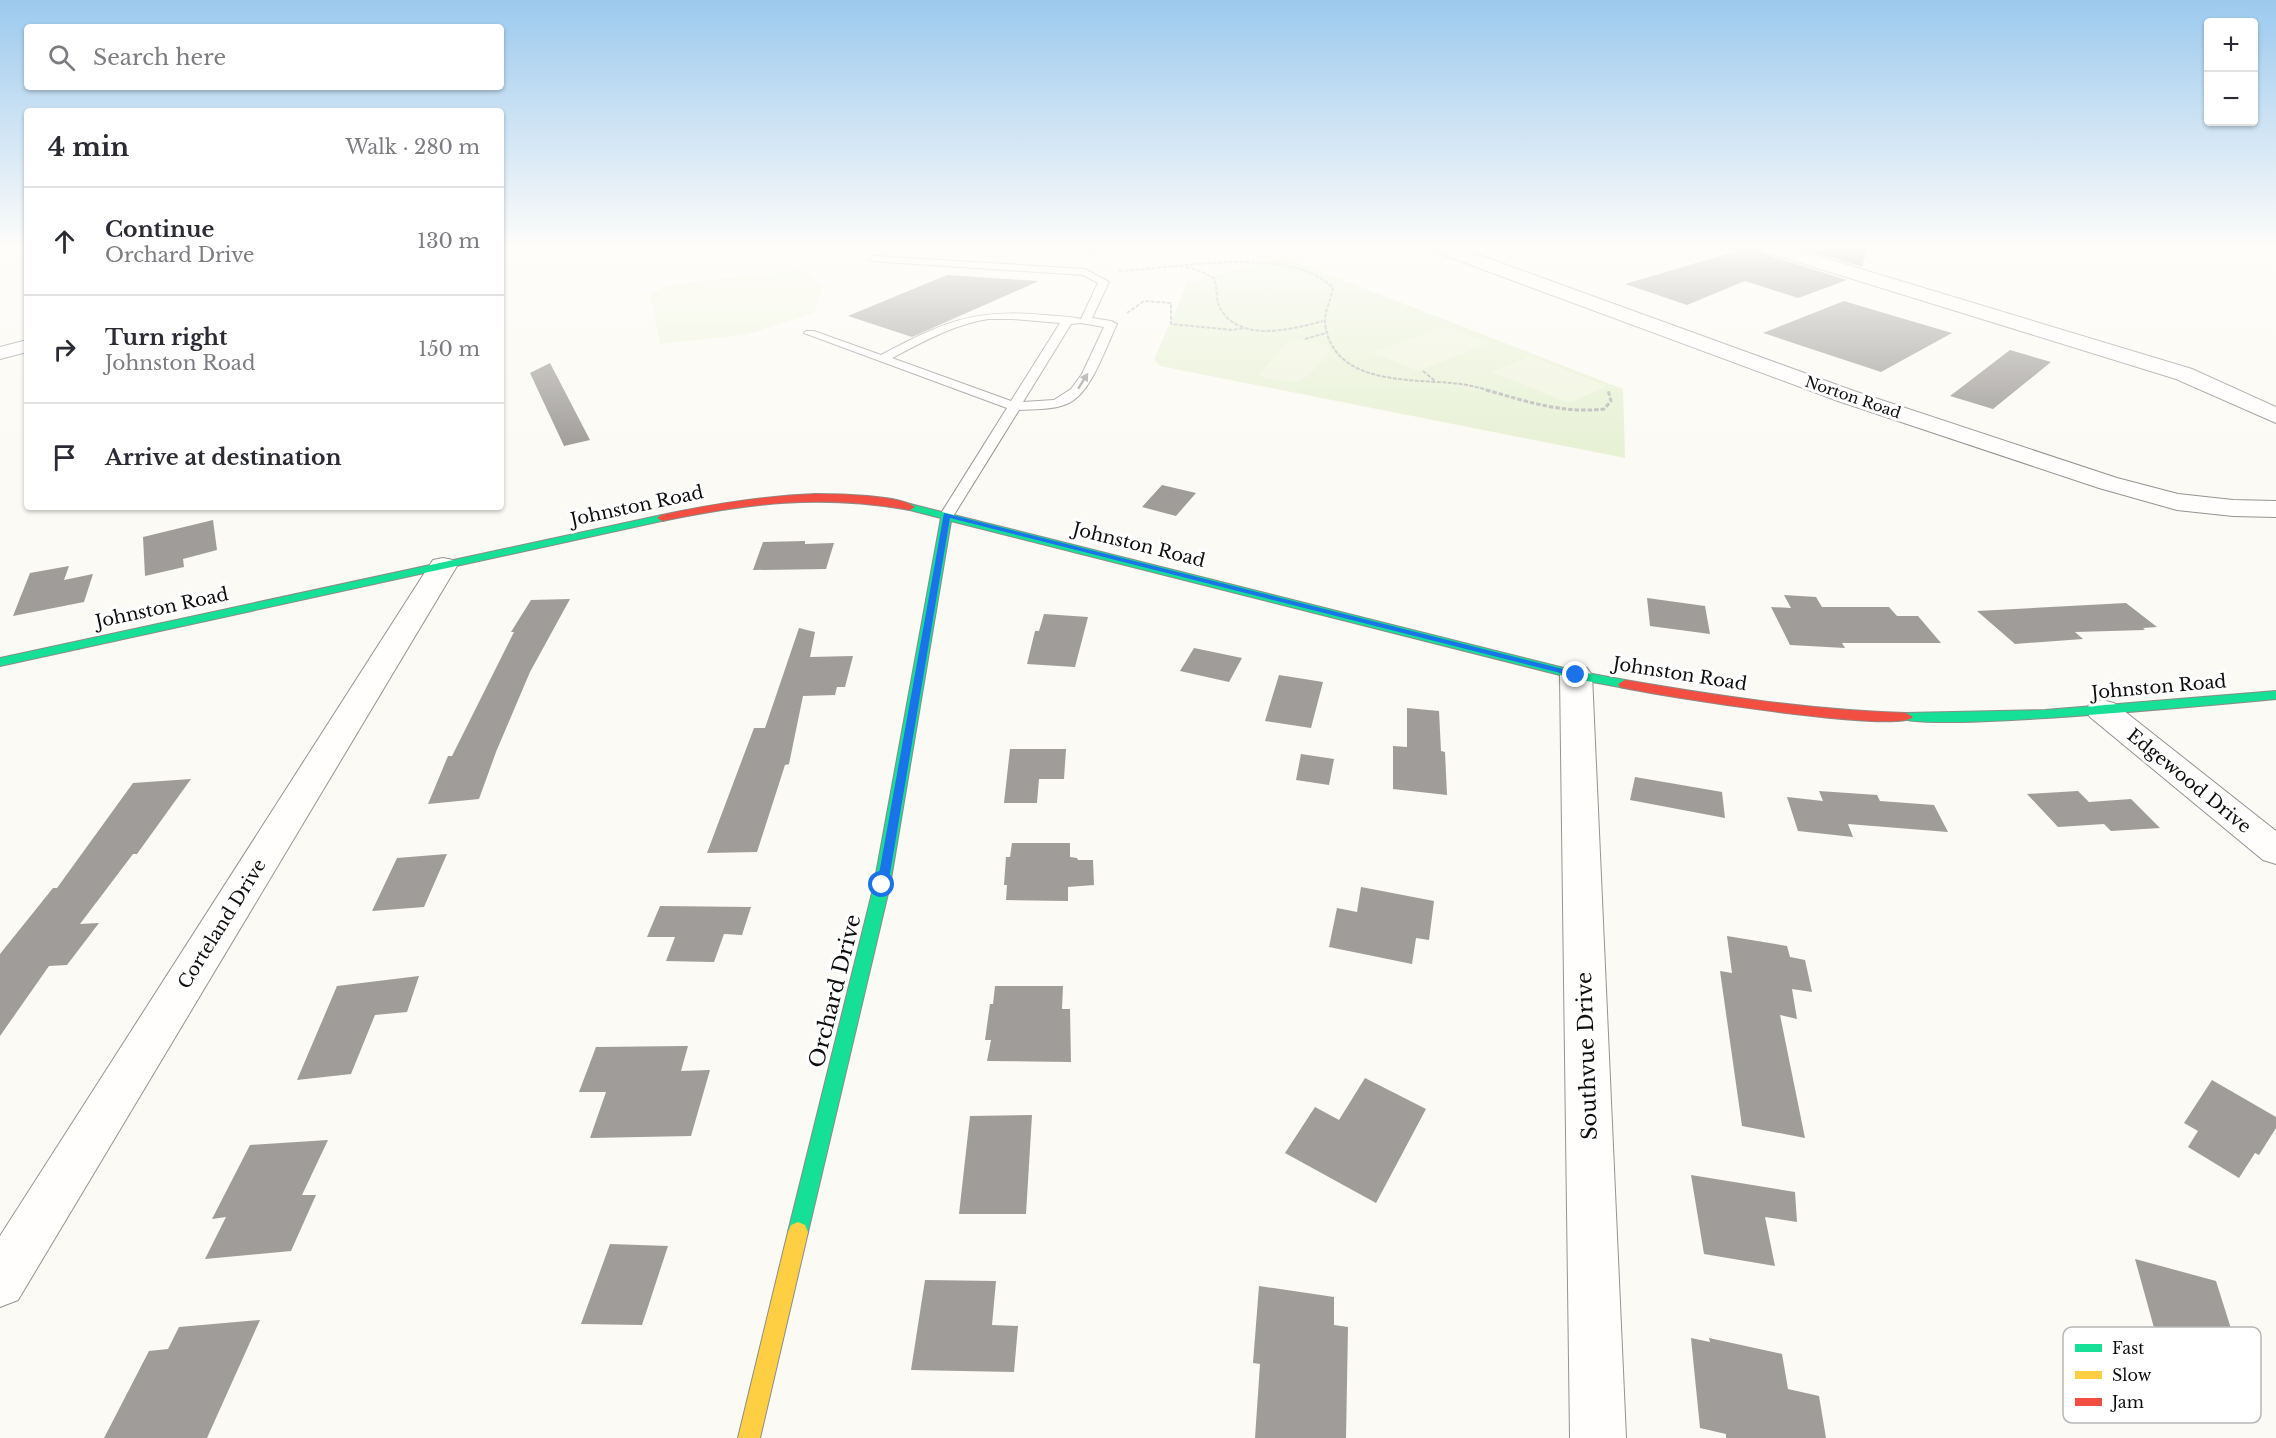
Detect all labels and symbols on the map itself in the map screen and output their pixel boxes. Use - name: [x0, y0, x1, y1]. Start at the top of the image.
- one-way arrow: [1077, 372, 1088, 389]
- street label: Norton Road: [1803, 372, 1903, 422]
- street label: Johnston Road: [567, 481, 706, 531]
- street label: Johnston Road: [1069, 517, 1207, 572]
- street label: Johnston Road: [92, 583, 231, 633]
- street label: Johnston Road: [1609, 652, 1749, 695]
- route end: [1562, 661, 1588, 687]
- street label: Johnston Road: [2089, 670, 2227, 704]
- street label: Edgewood Drive: [2122, 724, 2256, 838]
- street label: Corteland Drive: [173, 855, 271, 993]
- route start: [868, 871, 894, 897]
- street label: Orchard Drive: [803, 912, 867, 1070]
- street label: Southvue Drive: [1571, 971, 1603, 1141]
- legend: [2063, 1327, 2261, 1423]
- text: Fast: [2112, 1338, 2144, 1358]
- text: Slow: [2112, 1365, 2152, 1385]
- text: Jam: [2110, 1392, 2144, 1412]

